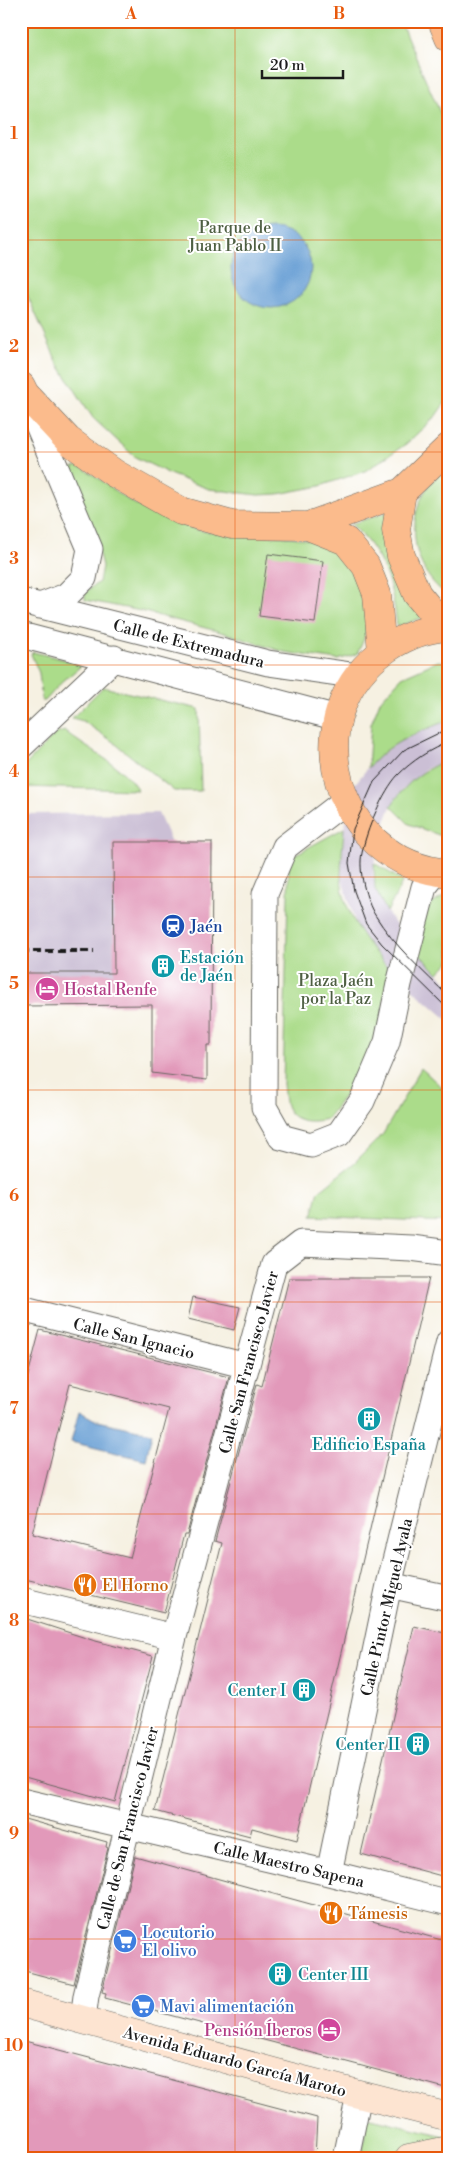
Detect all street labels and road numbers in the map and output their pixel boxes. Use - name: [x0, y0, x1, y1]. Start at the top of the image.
- street label: Calle de Extremadura: [111, 615, 267, 673]
- street label: Calle San Francisco Javier: [215, 1269, 283, 1456]
- street label: Calle San Ignacio: [71, 1314, 197, 1364]
- street label: Calle Pintor Miguel Ayala: [357, 1515, 417, 1698]
- street label: Calle de San Francisco Javier: [93, 1724, 163, 1932]
- street label: Calle Maestro Sapena: [211, 1838, 367, 1892]
- street label: Avenida Eduardo García Maroto: [120, 2022, 349, 2101]

